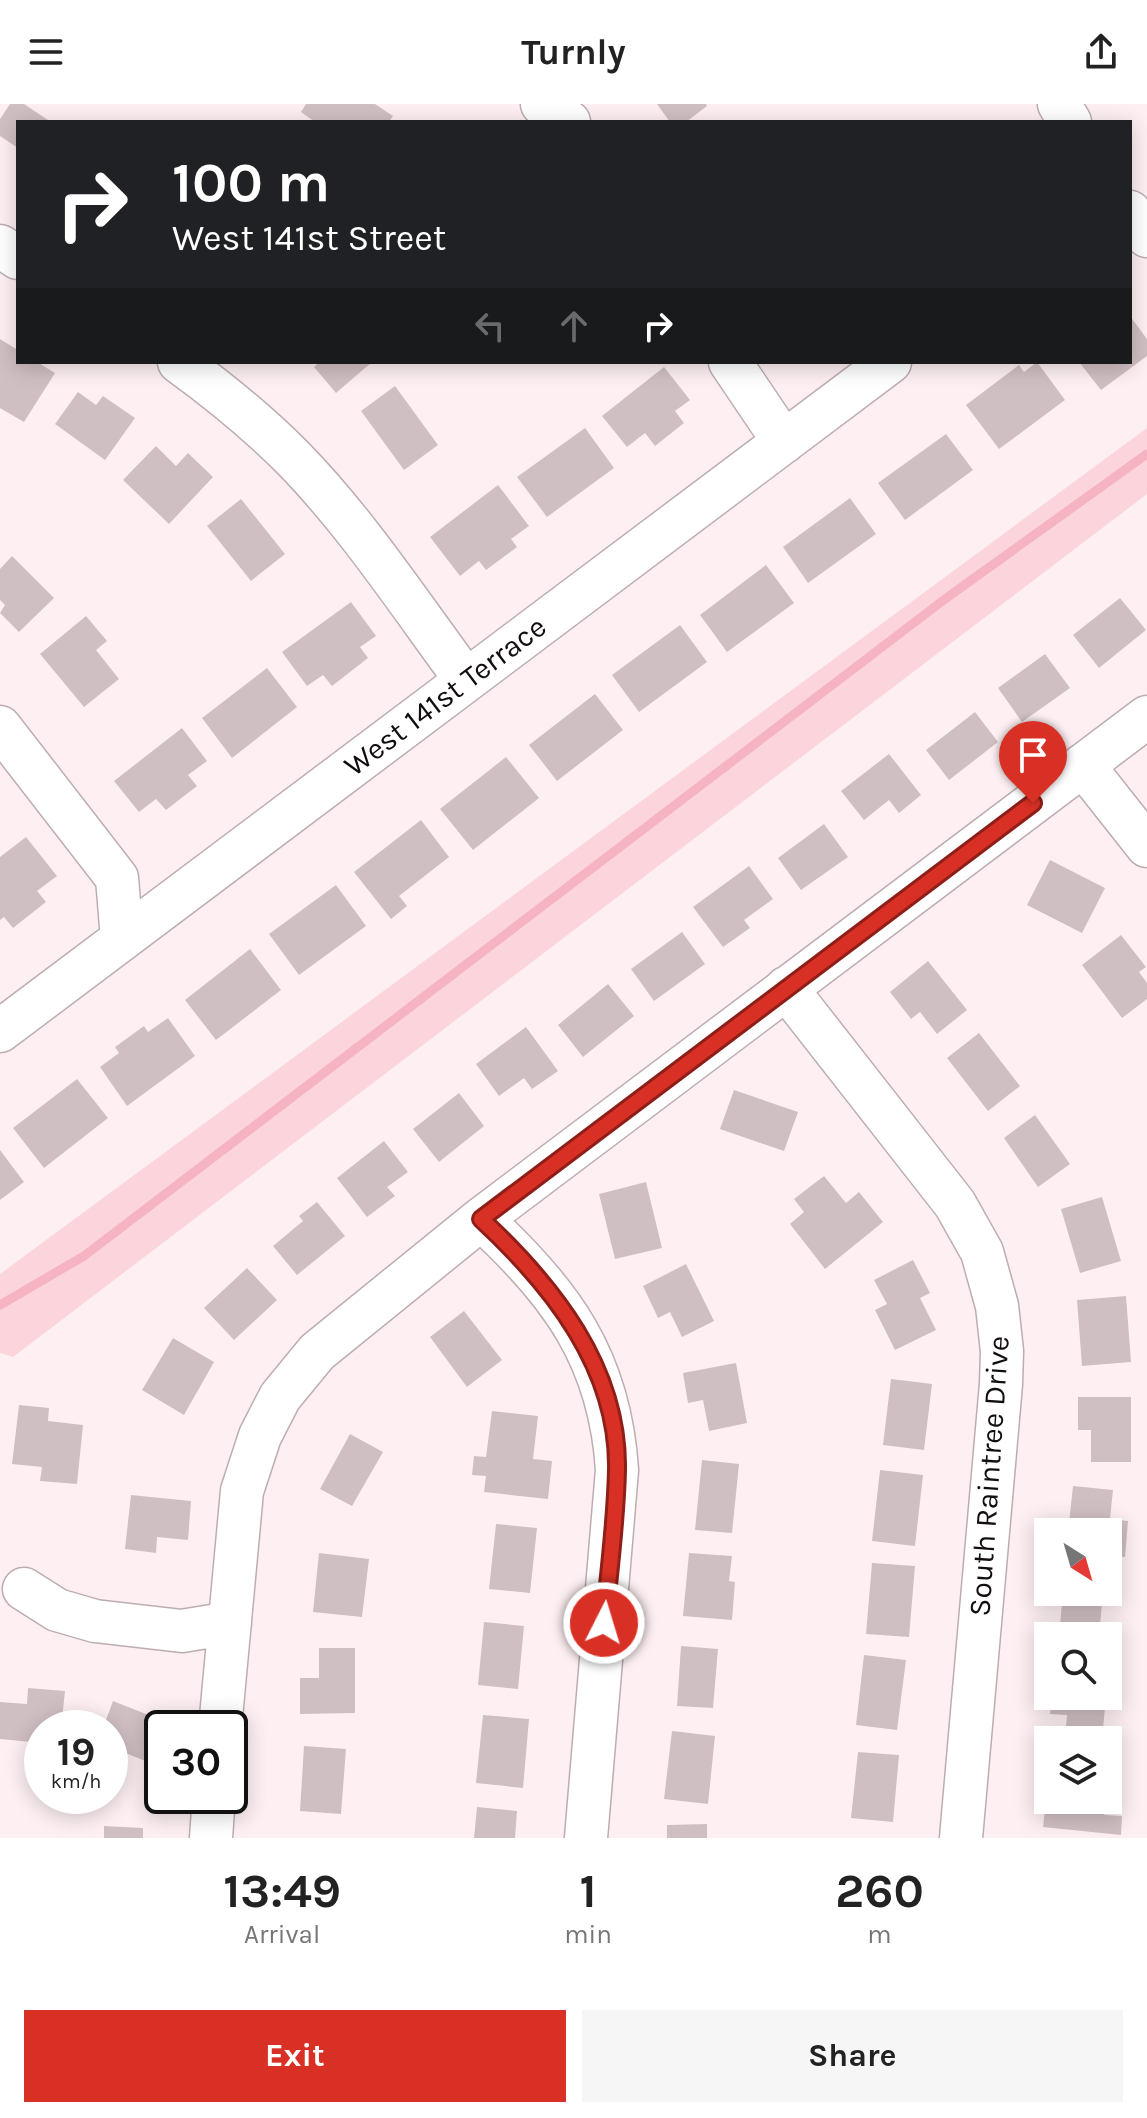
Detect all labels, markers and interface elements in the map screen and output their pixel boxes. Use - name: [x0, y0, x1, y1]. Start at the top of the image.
- icon: menu: [24, 30, 68, 74]
- icon: share: [1079, 30, 1123, 74]
- text: Turnly: [521, 31, 626, 73]
- text: 100 m: [172, 150, 330, 215]
- icon: right: [40, 152, 144, 256]
- text: West 141st Street: [172, 217, 446, 259]
- icon: left: [468, 304, 512, 348]
- icon: ahead: [552, 304, 596, 348]
- icon: right: [636, 304, 680, 348]
- street label: West 141st Terrace: [337, 608, 553, 784]
- pin: [999, 721, 1067, 803]
- icon: arrive: [1011, 733, 1055, 777]
- street label: South Raintree Drive: [961, 1334, 1017, 1618]
- north arrow: [1034, 1518, 1122, 1606]
- map controls: [1034, 1518, 1122, 1814]
- position arrow: [562, 1581, 646, 1665]
- button: search: [1034, 1622, 1122, 1710]
- speed limit sign: 30: [144, 1710, 248, 1814]
- button: layers: [1034, 1726, 1122, 1814]
- text: 19: [57, 1728, 95, 1775]
- text: km/h: [51, 1770, 101, 1793]
- text: 13:49: [223, 1863, 341, 1919]
- text: 1: [580, 1863, 597, 1919]
- text: 260: [835, 1863, 924, 1919]
- text: Arrival: [244, 1919, 320, 1950]
- text: min: [564, 1919, 612, 1950]
- text: m: [867, 1919, 892, 1950]
- button: Exit: [24, 2010, 566, 2102]
- button: Share: [582, 2010, 1123, 2102]

